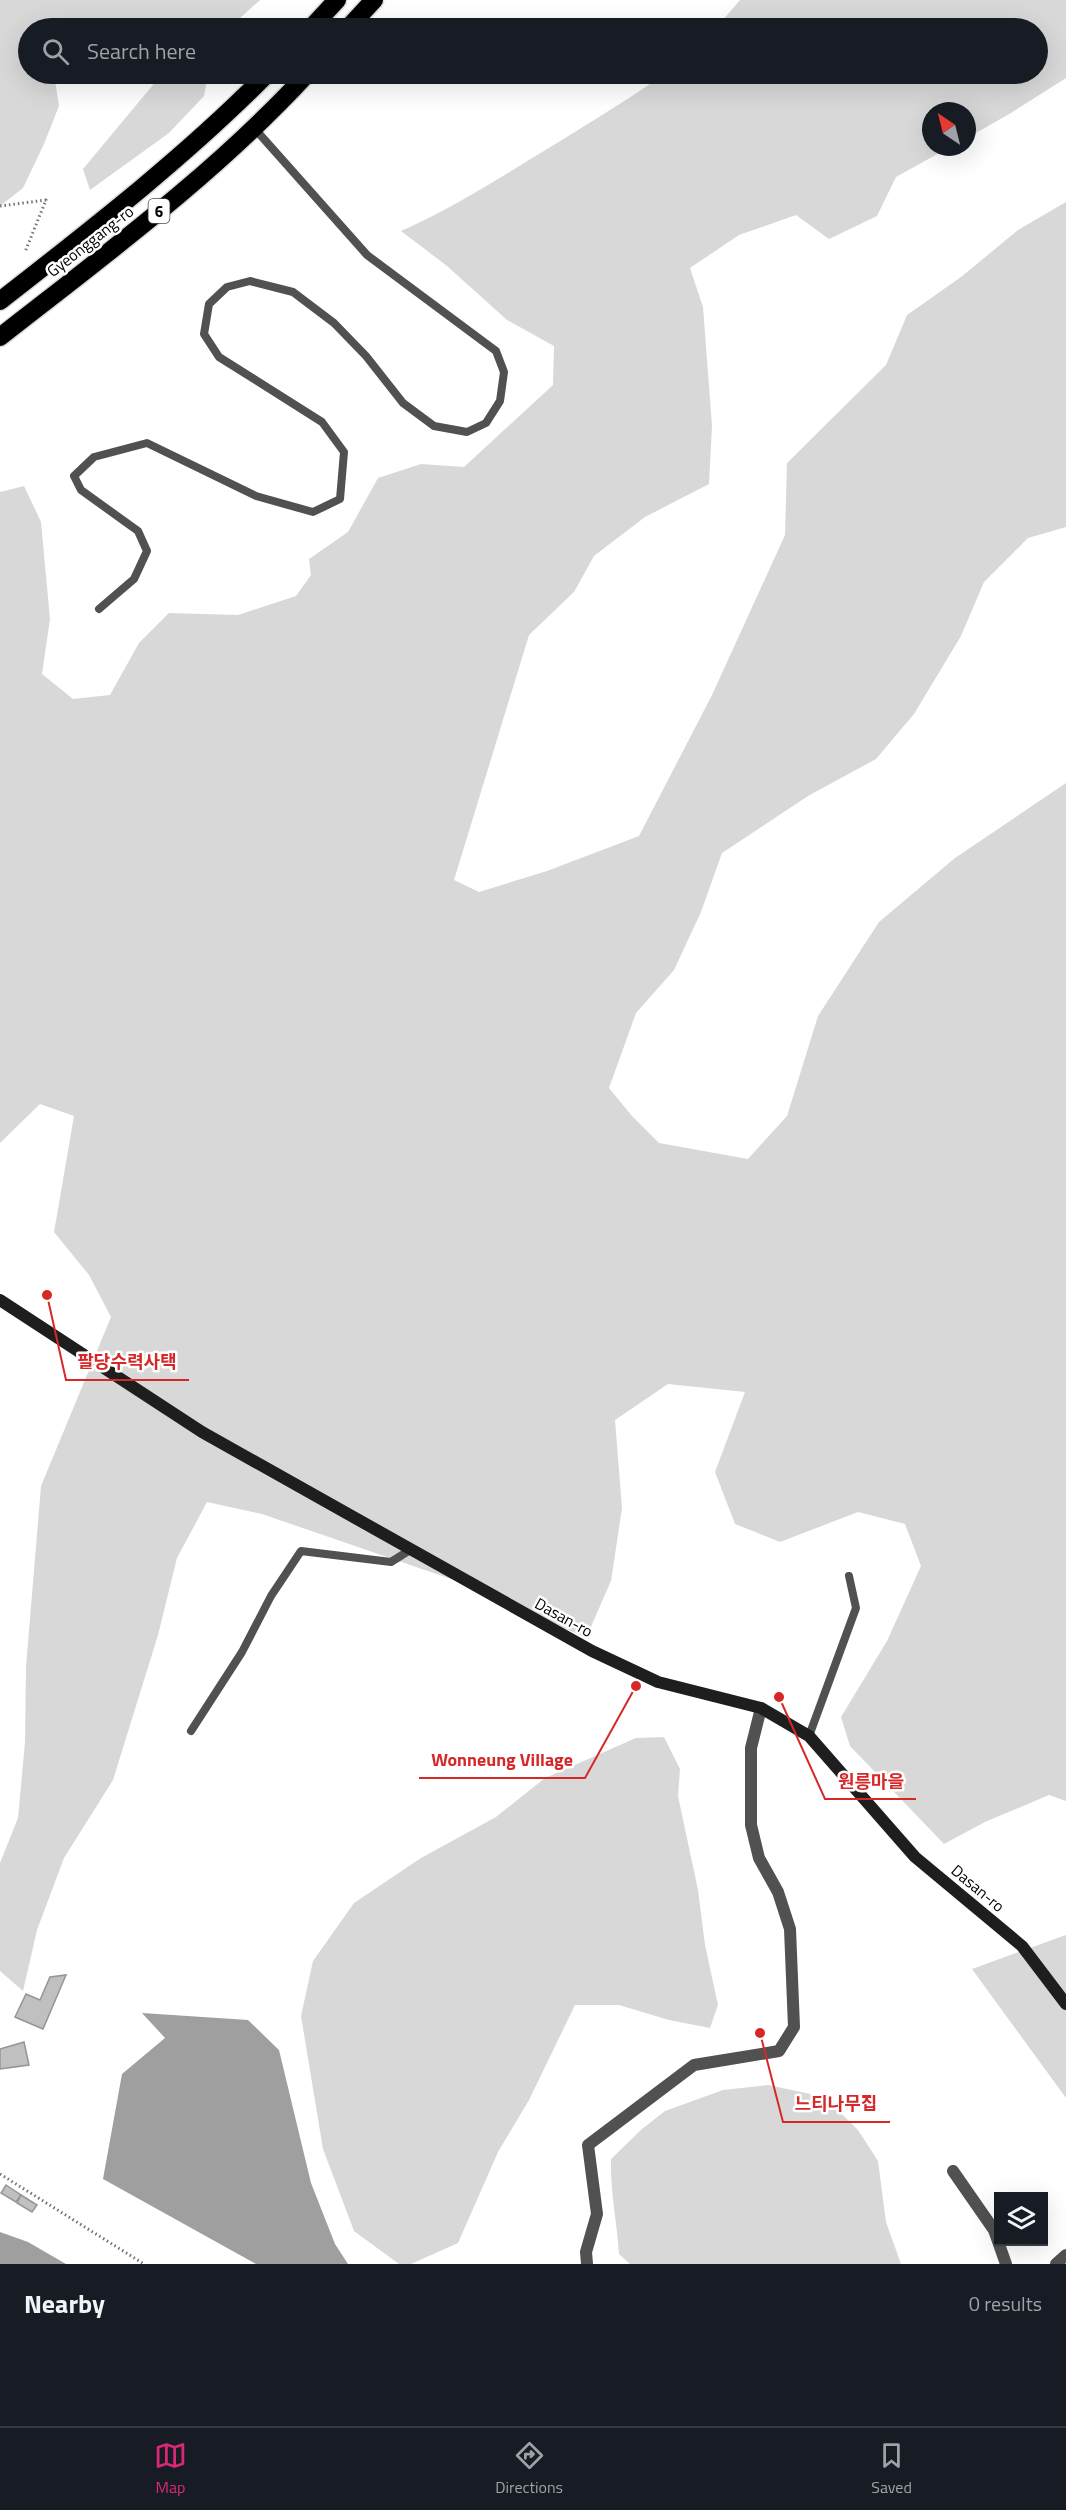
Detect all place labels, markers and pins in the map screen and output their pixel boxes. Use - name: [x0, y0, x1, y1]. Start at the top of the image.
- callout: 팔당수력사택: [66, 1344, 189, 1380]
- callout: Wonneung Village: [419, 1742, 585, 1778]
- callout: 원릉마을: [825, 1763, 916, 1799]
- callout: 느티나무집: [783, 2086, 890, 2122]

